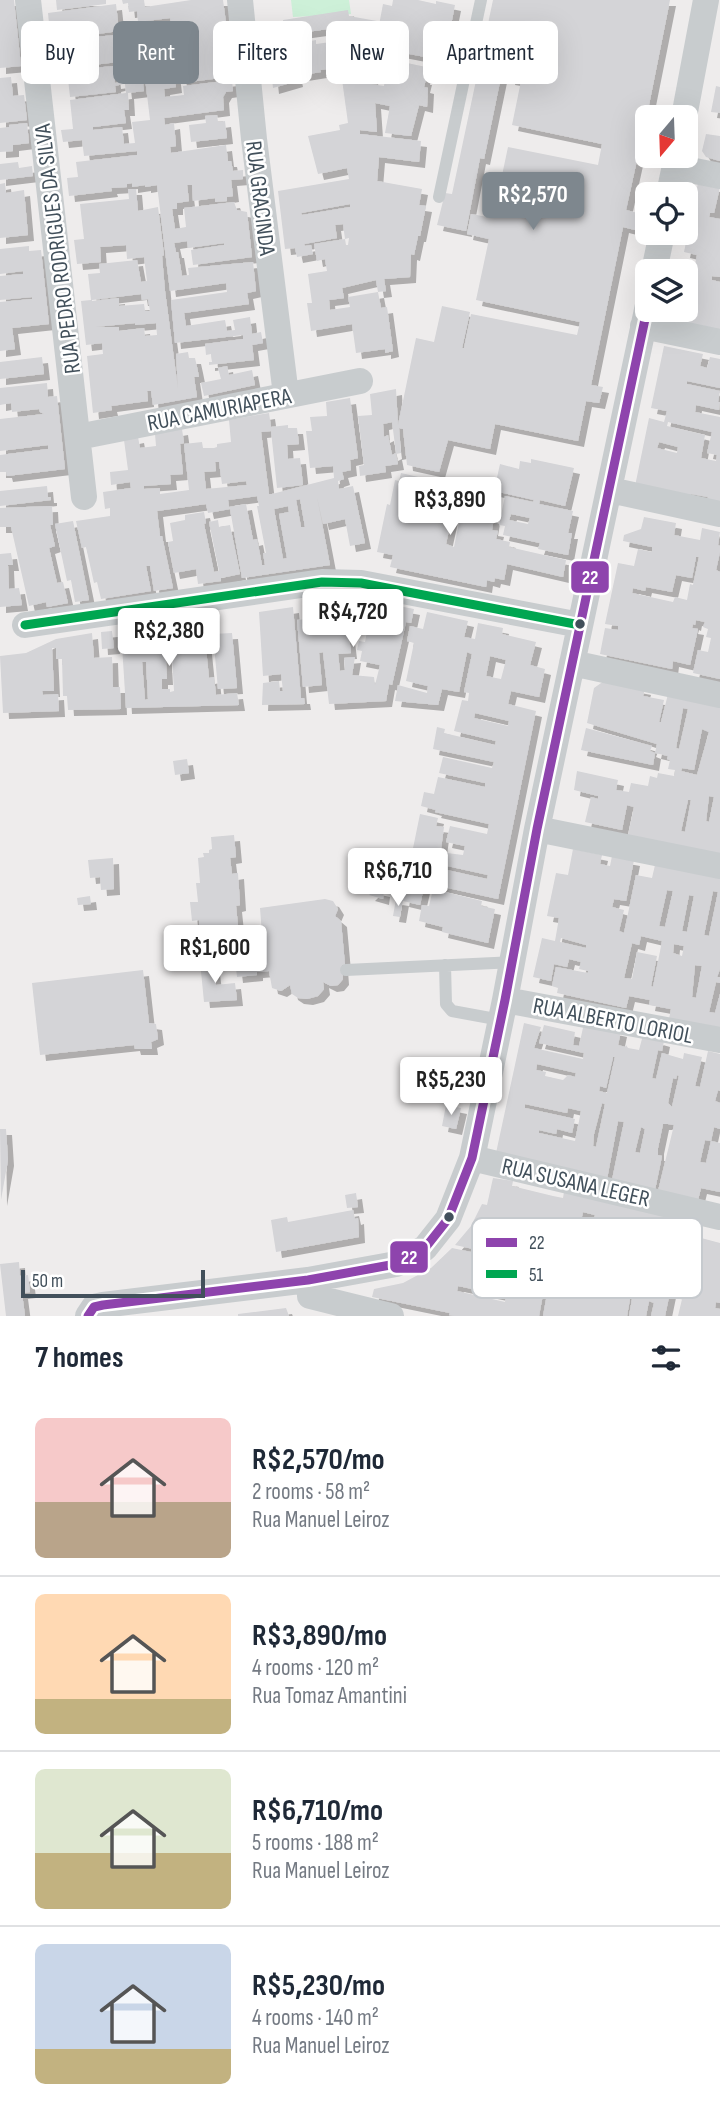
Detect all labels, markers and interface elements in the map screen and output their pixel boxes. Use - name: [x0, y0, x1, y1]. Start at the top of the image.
- chip: Buy: [21, 21, 99, 84]
- chip: Rent: [113, 21, 199, 84]
- chip: Filters: [213, 21, 312, 84]
- chip: New: [326, 21, 409, 84]
- chip: Apartment: [423, 21, 558, 84]
- north arrow: [635, 105, 698, 168]
- map controls: [635, 105, 698, 322]
- street label: RUA PEDRO RODRIGUES DA SILVA: [29, 122, 87, 375]
- street label: RUA GRACINDA: [239, 139, 281, 257]
- pin: R$2,570: [468, 173, 598, 232]
- text: R$2,570: [498, 181, 568, 209]
- button: locate: [635, 182, 698, 245]
- button: layers: [635, 259, 698, 322]
- street label: RUA CAMURIAPERA: [145, 382, 294, 438]
- pin: R$3,890: [385, 477, 515, 537]
- text: R$3,890: [414, 486, 486, 514]
- line badge: 22: [570, 560, 610, 594]
- text: 22: [582, 567, 598, 590]
- pin: R$4,720: [288, 590, 418, 649]
- text: R$4,720: [318, 598, 388, 626]
- pin: R$2,380: [104, 608, 234, 668]
- text: R$2,380: [134, 617, 204, 645]
- unlabelled marker: [573, 617, 587, 631]
- pin: R$6,710: [333, 848, 463, 908]
- text: R$6,710: [364, 857, 432, 885]
- pin: R$1,600: [150, 926, 280, 985]
- text: R$1,600: [180, 934, 250, 962]
- street label: RUA ALBERTO LORIOL: [531, 992, 696, 1050]
- pin: R$5,230: [386, 1058, 516, 1117]
- text: R$5,230: [416, 1066, 486, 1094]
- street label: RUA SUSANA LEGER: [499, 1152, 653, 1214]
- unlabelled marker: [442, 1210, 456, 1224]
- legend: [472, 1218, 702, 1298]
- text: 22: [529, 1232, 545, 1255]
- line badge: 22: [389, 1240, 429, 1274]
- text: 22: [401, 1247, 417, 1270]
- text: 51: [529, 1264, 544, 1287]
- scale bar: [21, 1267, 205, 1299]
- text: 50 m: [32, 1270, 63, 1293]
- icon: filters: [647, 1339, 685, 1377]
- text: 7 homes: [35, 1340, 123, 1376]
- text: R$2,570/mo: [252, 1442, 385, 1478]
- icon: home: [91, 1446, 175, 1530]
- text: 2 rooms · 58 m²: [252, 1478, 370, 1506]
- text: Rua Manuel Leiroz: [252, 1506, 390, 1534]
- text: R$3,890/mo: [252, 1618, 387, 1654]
- icon: home: [91, 1622, 175, 1706]
- text: 4 rooms · 120 m²: [252, 1654, 379, 1682]
- text: Rua Tomaz Amantini: [252, 1682, 407, 1710]
- text: R$6,710/mo: [252, 1793, 383, 1829]
- icon: home: [91, 1797, 175, 1881]
- text: 5 rooms · 188 m²: [252, 1829, 379, 1857]
- text: Rua Manuel Leiroz: [252, 1857, 390, 1885]
- text: R$5,230/mo: [252, 1968, 385, 2004]
- icon: home: [91, 1972, 175, 2056]
- text: 4 rooms · 140 m²: [252, 2004, 379, 2032]
- text: Rua Manuel Leiroz: [252, 2032, 390, 2060]

